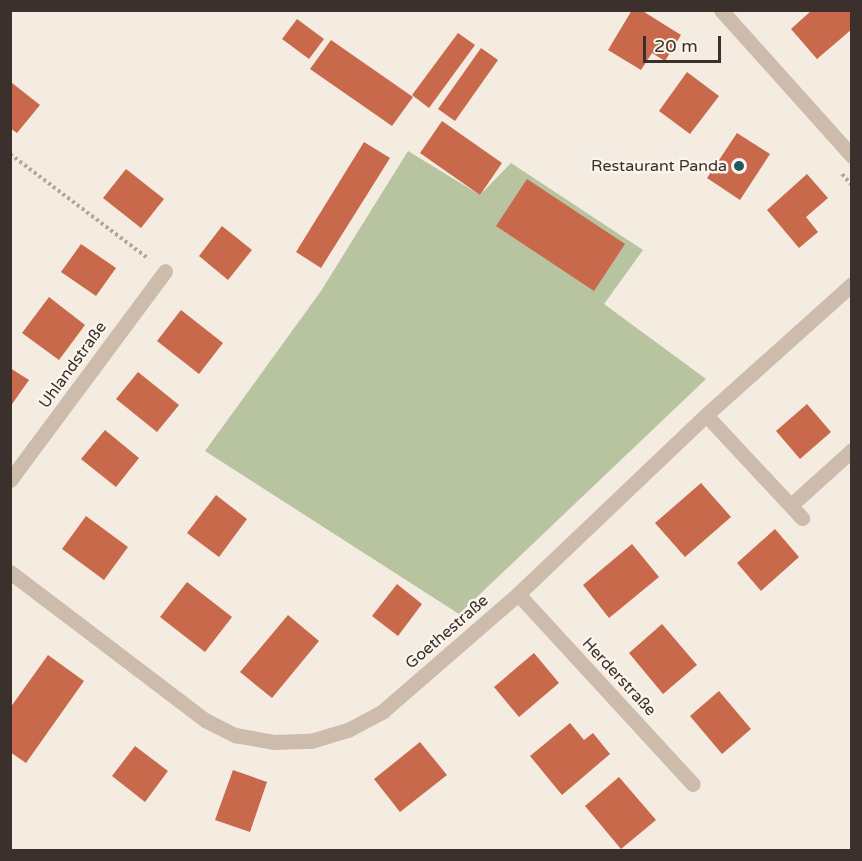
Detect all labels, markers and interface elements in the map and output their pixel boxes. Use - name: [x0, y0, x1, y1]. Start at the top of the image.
- scale bar: [646, 24, 724, 62]
- text: 20 m: [654, 35, 698, 57]
- place label: Restaurant Panda: [591, 156, 727, 176]
- marker: Restaurant Panda: [732, 159, 746, 173]
- street label: Uhlandstraße: [35, 318, 111, 412]
- street label: Goethestraße: [402, 591, 492, 673]
- street label: Herderstraße: [578, 634, 660, 720]

